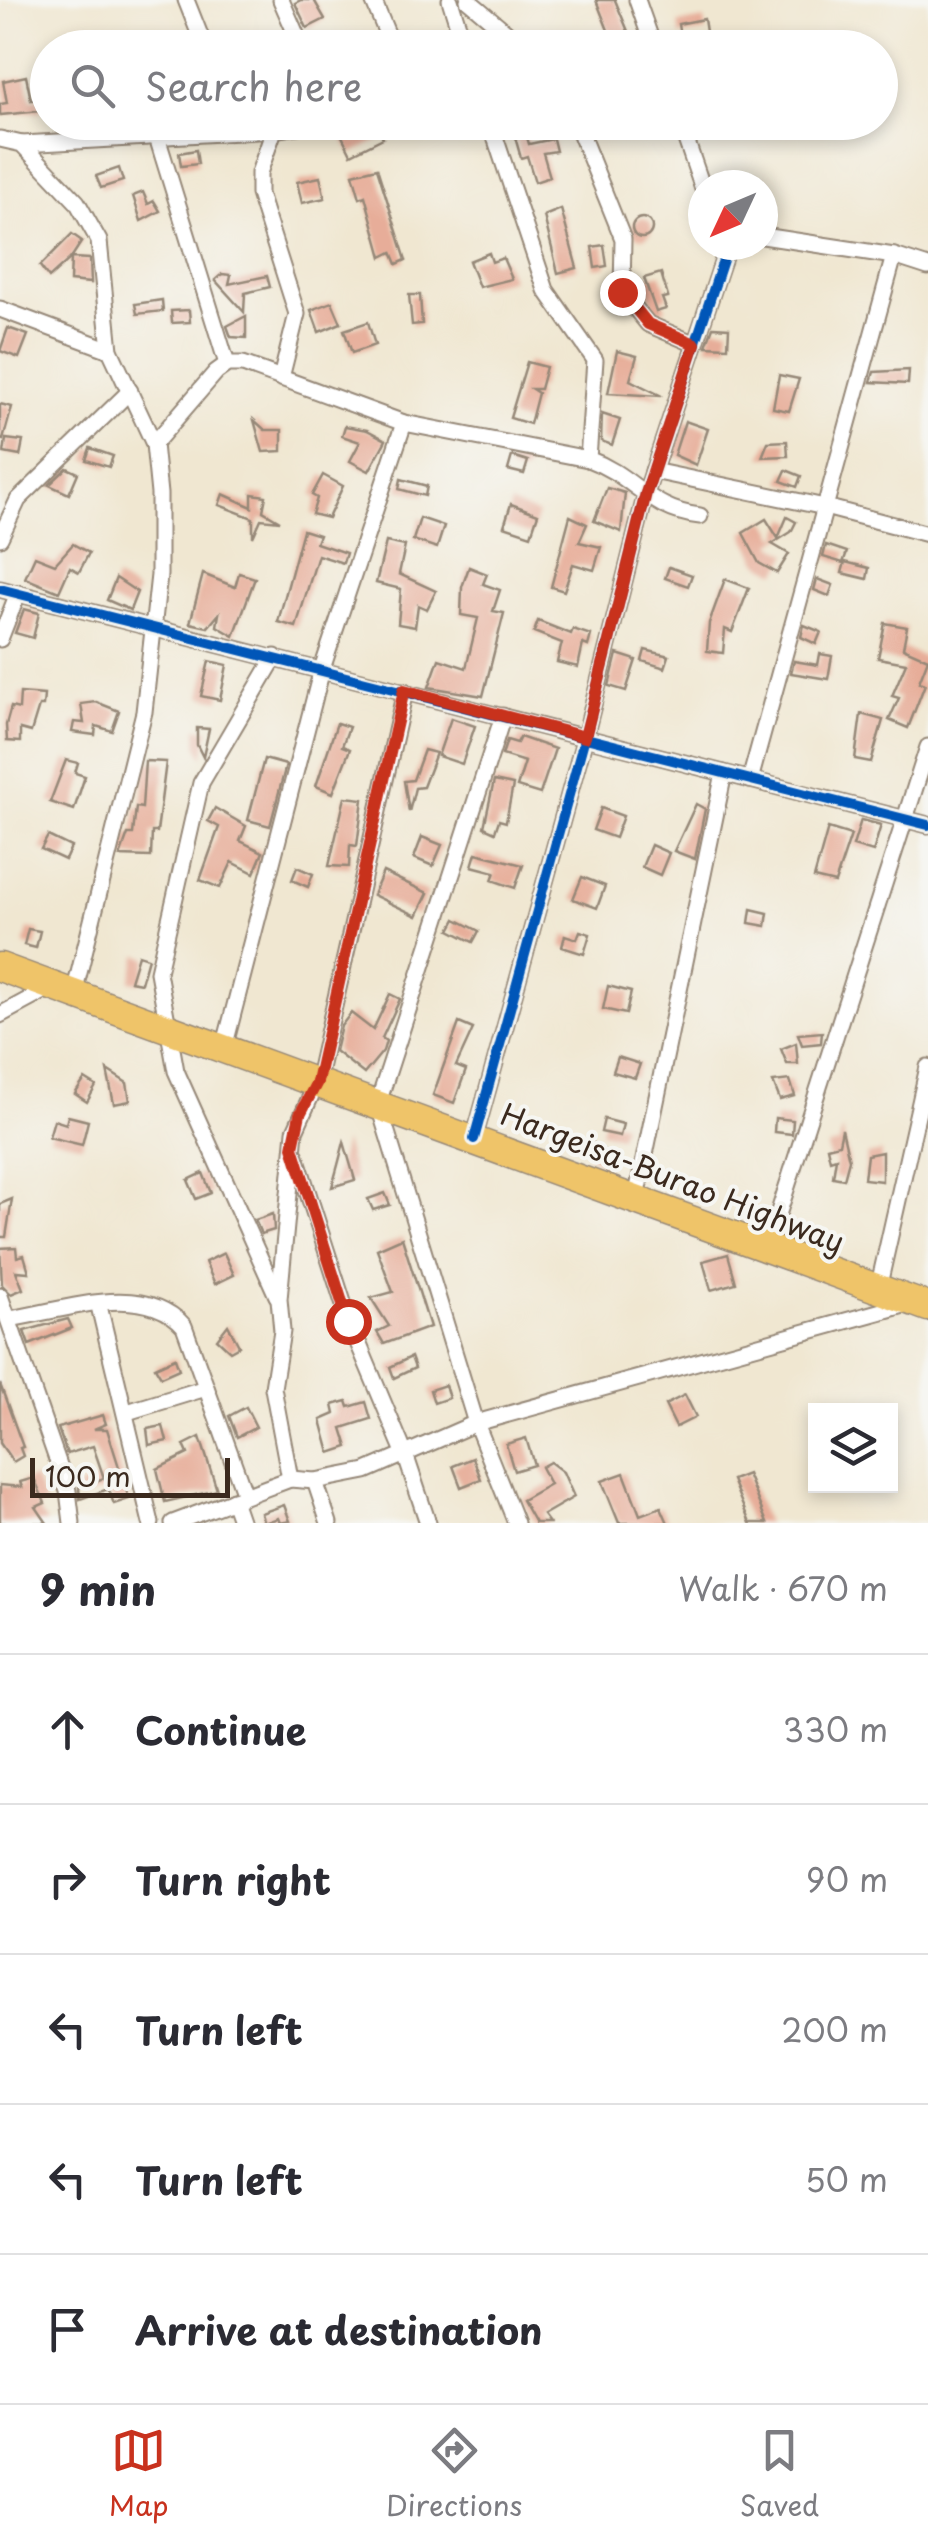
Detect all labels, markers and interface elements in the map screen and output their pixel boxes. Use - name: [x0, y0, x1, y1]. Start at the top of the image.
- search box: [30, 30, 898, 140]
- text: Search here: [145, 57, 362, 114]
- icon: search: [65, 58, 120, 113]
- north arrow: [688, 170, 778, 260]
- route end: [600, 270, 646, 316]
- street label: Hargeisa-Burao Highway: [495, 1090, 851, 1263]
- route start: [326, 1299, 372, 1345]
- map controls: [808, 1403, 898, 1493]
- button: layers: [808, 1403, 898, 1493]
- scale bar: [30, 1453, 230, 1498]
- text: 100 m: [45, 1454, 131, 1497]
- text: 9 min: [40, 1557, 156, 1620]
- text: Walk · 670 m: [679, 1564, 888, 1612]
- text: Continue: [135, 1701, 306, 1758]
- icon: ahead: [40, 1702, 95, 1757]
- text: 330 m: [783, 1705, 888, 1753]
- text: Turn right: [135, 1851, 331, 1908]
- icon: right: [40, 1852, 95, 1907]
- text: 90 m: [806, 1855, 888, 1903]
- text: Turn left: [135, 2001, 303, 2058]
- icon: left: [40, 2002, 95, 2057]
- text: 200 m: [781, 2005, 888, 2053]
- text: Turn left: [135, 2151, 303, 2208]
- icon: left: [40, 2152, 95, 2207]
- text: 50 m: [805, 2155, 888, 2203]
- text: Arrive at destination: [135, 2301, 543, 2358]
- icon: arrive: [40, 2302, 95, 2357]
- tab: Map: [109, 2423, 169, 2526]
- tab: Directions: [386, 2423, 522, 2526]
- tab: Saved: [740, 2423, 819, 2526]

